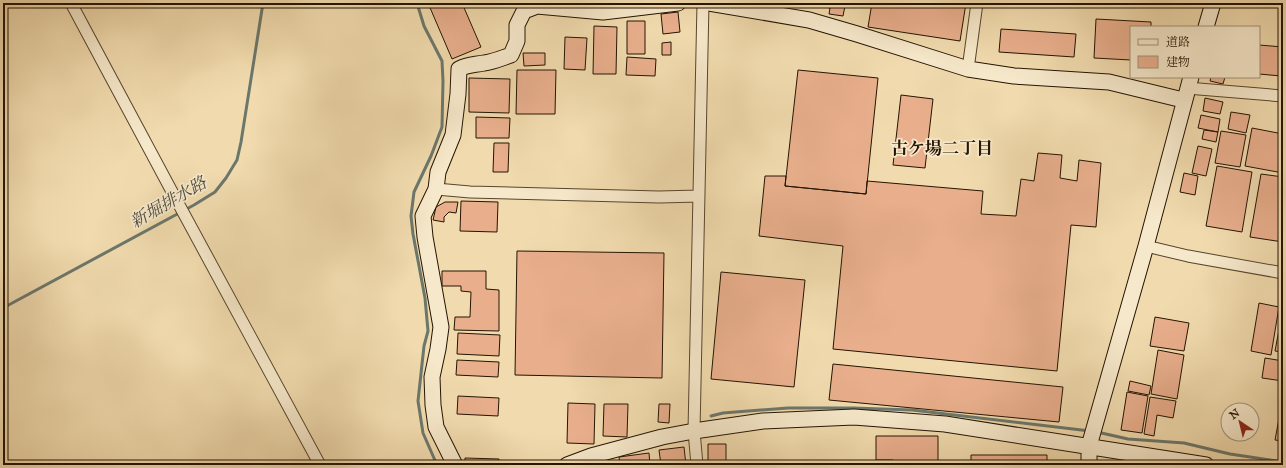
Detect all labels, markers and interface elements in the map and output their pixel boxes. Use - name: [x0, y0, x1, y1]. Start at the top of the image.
- legend: [1130, 26, 1260, 78]
- text: 道路: [1166, 35, 1190, 49]
- text: 建物: [1166, 55, 1190, 69]
- district label: 古ケ場二丁目: [891, 138, 993, 159]
- water label: 新堀排水路: [126, 172, 211, 233]
- north arrow: [1220, 402, 1260, 442]
- text: N: [1227, 406, 1243, 422]

